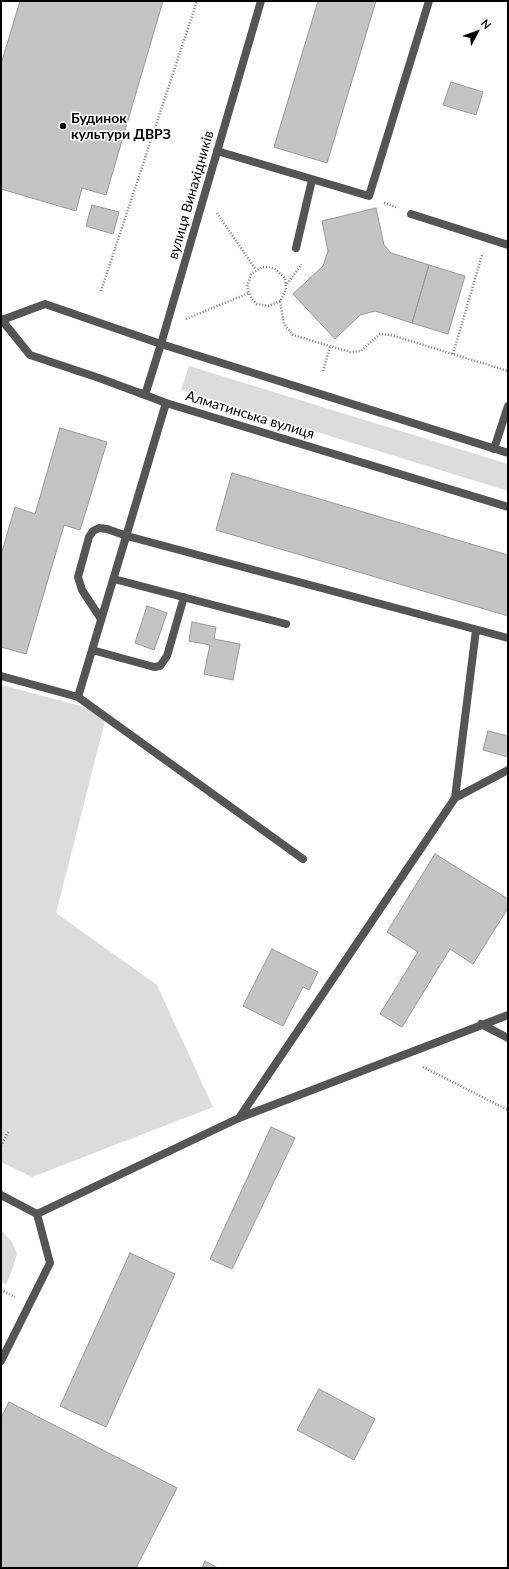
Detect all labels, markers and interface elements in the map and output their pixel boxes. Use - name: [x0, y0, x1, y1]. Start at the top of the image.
- north arrow: [457, 12, 497, 52]
- text: N: [479, 16, 494, 31]
- place label: Будинок культури ДВРЗ: [71, 110, 171, 142]
- marker: Будинок культури ДВРЗ: [58, 121, 68, 131]
- street label: вулиця Винахідників: [165, 129, 217, 261]
- street label: Алматинська вулиця: [184, 387, 316, 443]

